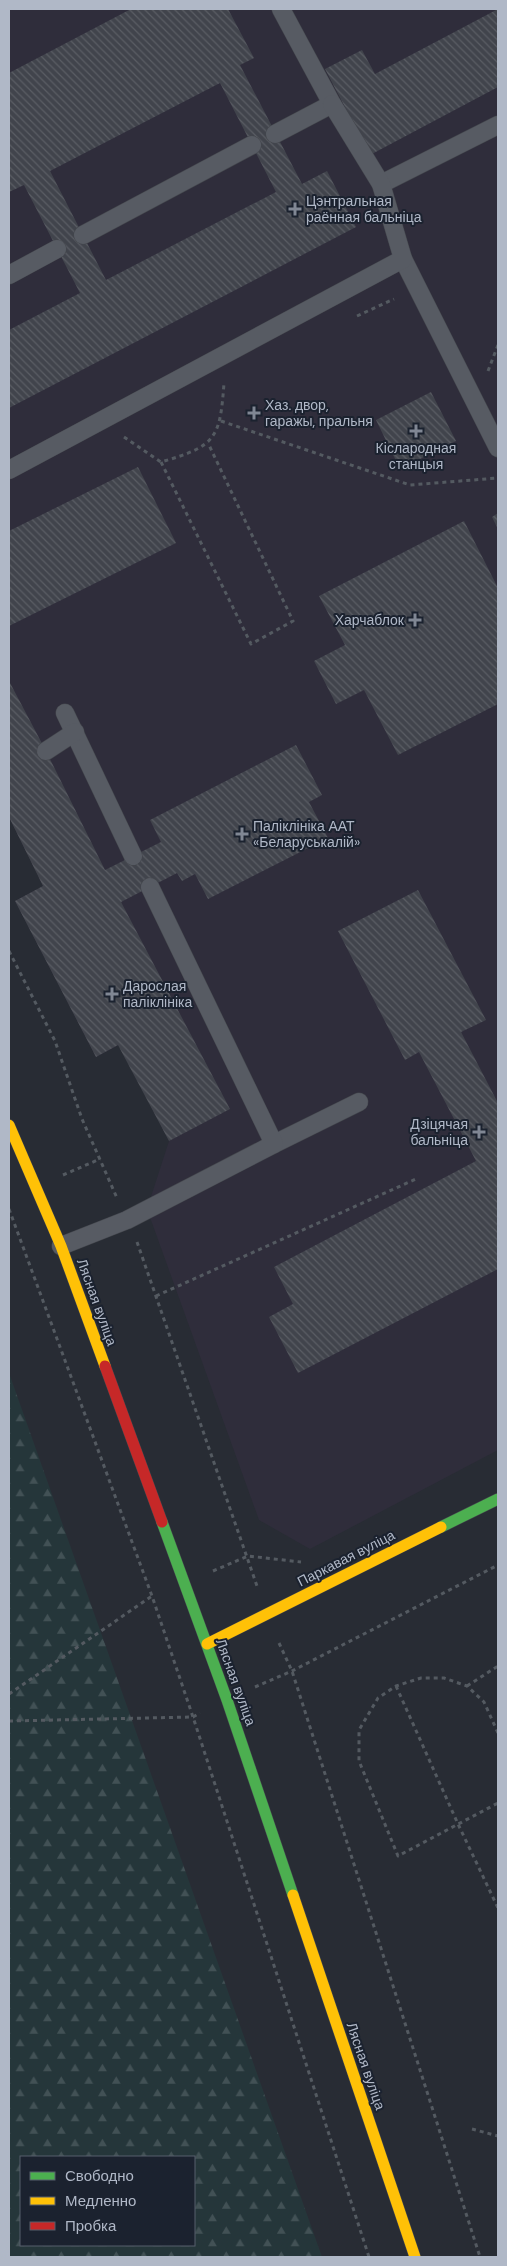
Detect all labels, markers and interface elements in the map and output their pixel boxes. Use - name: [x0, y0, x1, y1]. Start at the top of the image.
- place label: Цэнтральная раённая бальніца: [306, 192, 422, 226]
- marker: Цэнтральная раённая бальніца: [288, 202, 302, 216]
- place label: Хаз. двор, гаражы, пральня: [265, 396, 373, 430]
- marker: Хаз. двор, гаражы, пральня: [247, 406, 261, 420]
- marker: Кіслародная станцыя: [409, 424, 423, 438]
- place label: Кіслародная станцыя: [376, 439, 456, 473]
- place label: Харчаблок: [335, 611, 405, 629]
- marker: Харчаблок: [408, 613, 422, 627]
- place label: Паліклініка ААТ «Беларуськалій»: [253, 817, 360, 851]
- marker: Паліклініка ААТ «Беларуськалій»: [235, 827, 249, 841]
- place label: Дарослая паліклініка: [123, 977, 192, 1011]
- marker: Дарослая паліклініка: [105, 987, 119, 1001]
- place label: Дзіцячая бальніца: [410, 1115, 468, 1149]
- marker: Дзіцячая бальніца: [472, 1125, 486, 1139]
- street label: Лясная вуліца: [73, 1256, 121, 1348]
- street label: Паркавая вуліца: [294, 1526, 398, 1590]
- street label: Лясная вуліца: [212, 1636, 260, 1728]
- street label: Лясная вуліца: [343, 2020, 389, 2112]
- legend: [20, 2156, 195, 2246]
- text: Свободно: [65, 2166, 134, 2186]
- text: Медленно: [65, 2191, 136, 2211]
- text: Пробка: [65, 2216, 117, 2236]

